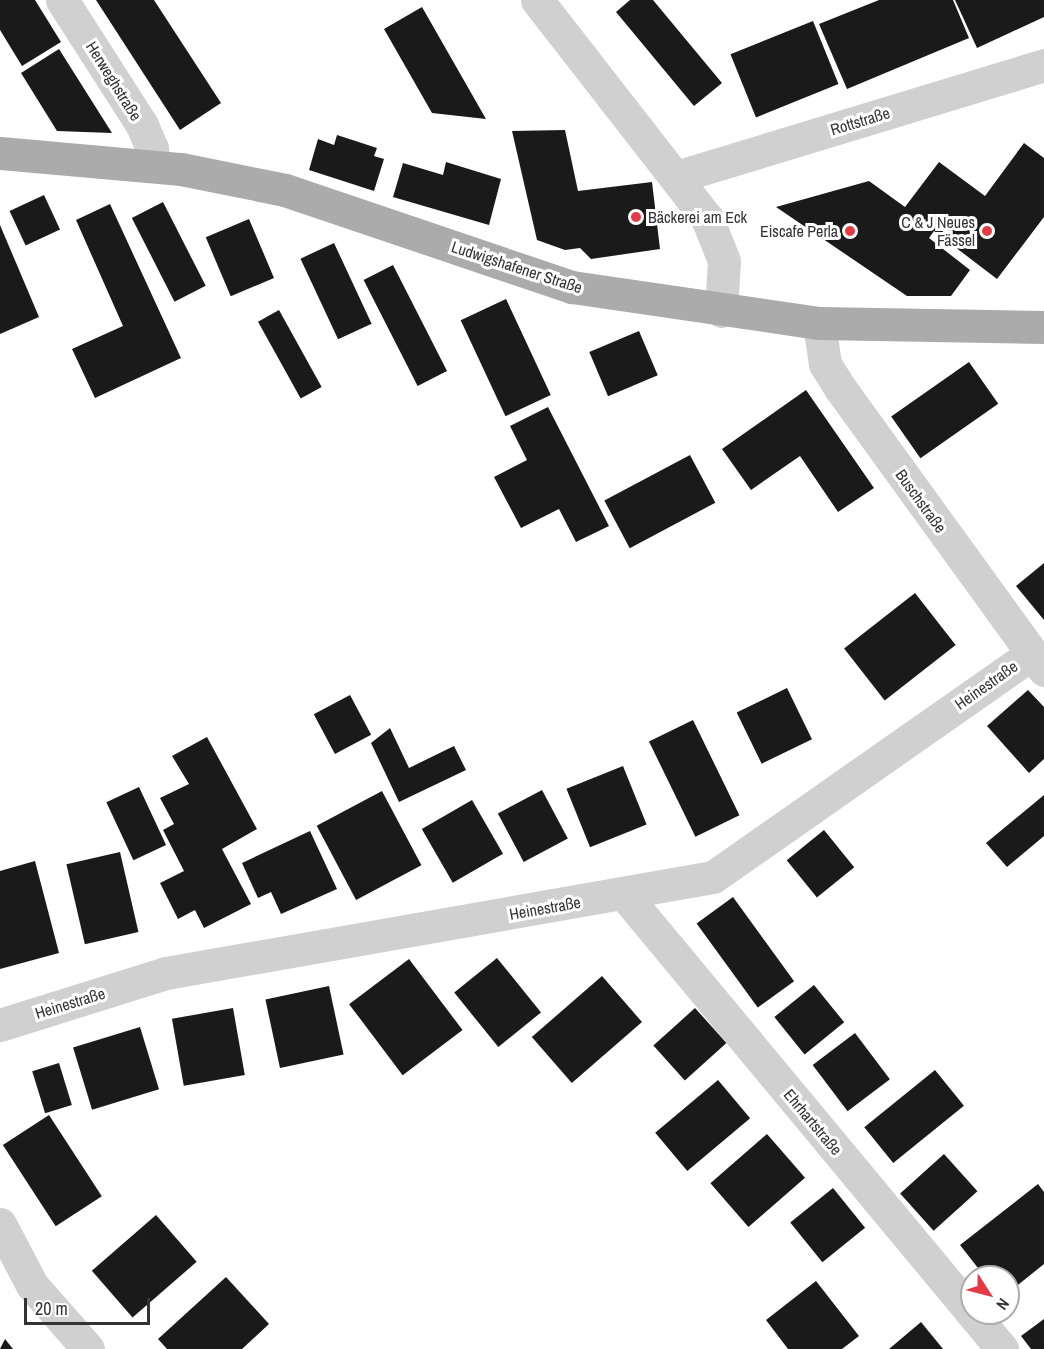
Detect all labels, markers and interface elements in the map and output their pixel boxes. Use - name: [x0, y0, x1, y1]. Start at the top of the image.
- street label: Herweghstraße: [82, 38, 146, 124]
- street label: Rottstraße: [828, 103, 892, 139]
- place label: Bäckerei am Eck: [648, 207, 747, 227]
- marker: Bäckerei am Eck: [629, 210, 643, 224]
- place label: C & J Neues Fässel: [901, 212, 975, 250]
- place label: Eiscafe Perla: [760, 221, 838, 241]
- marker: Eiscafe Perla: [843, 224, 857, 238]
- marker: C & J Neues Fässel: [980, 224, 994, 238]
- street label: Ludwigshafener Straße: [449, 237, 585, 297]
- street label: Buschstraße: [892, 466, 950, 536]
- street label: Heinestraße: [951, 656, 1021, 714]
- street label: Heinestraße: [508, 892, 582, 924]
- street label: Heinestraße: [33, 983, 107, 1023]
- street label: Ehrhartstraße: [780, 1085, 846, 1159]
- north arrow: [960, 1265, 1020, 1325]
- scale bar: [27, 1286, 153, 1324]
- text: N: [991, 1294, 1015, 1315]
- text: 20 m: [35, 1296, 68, 1321]

